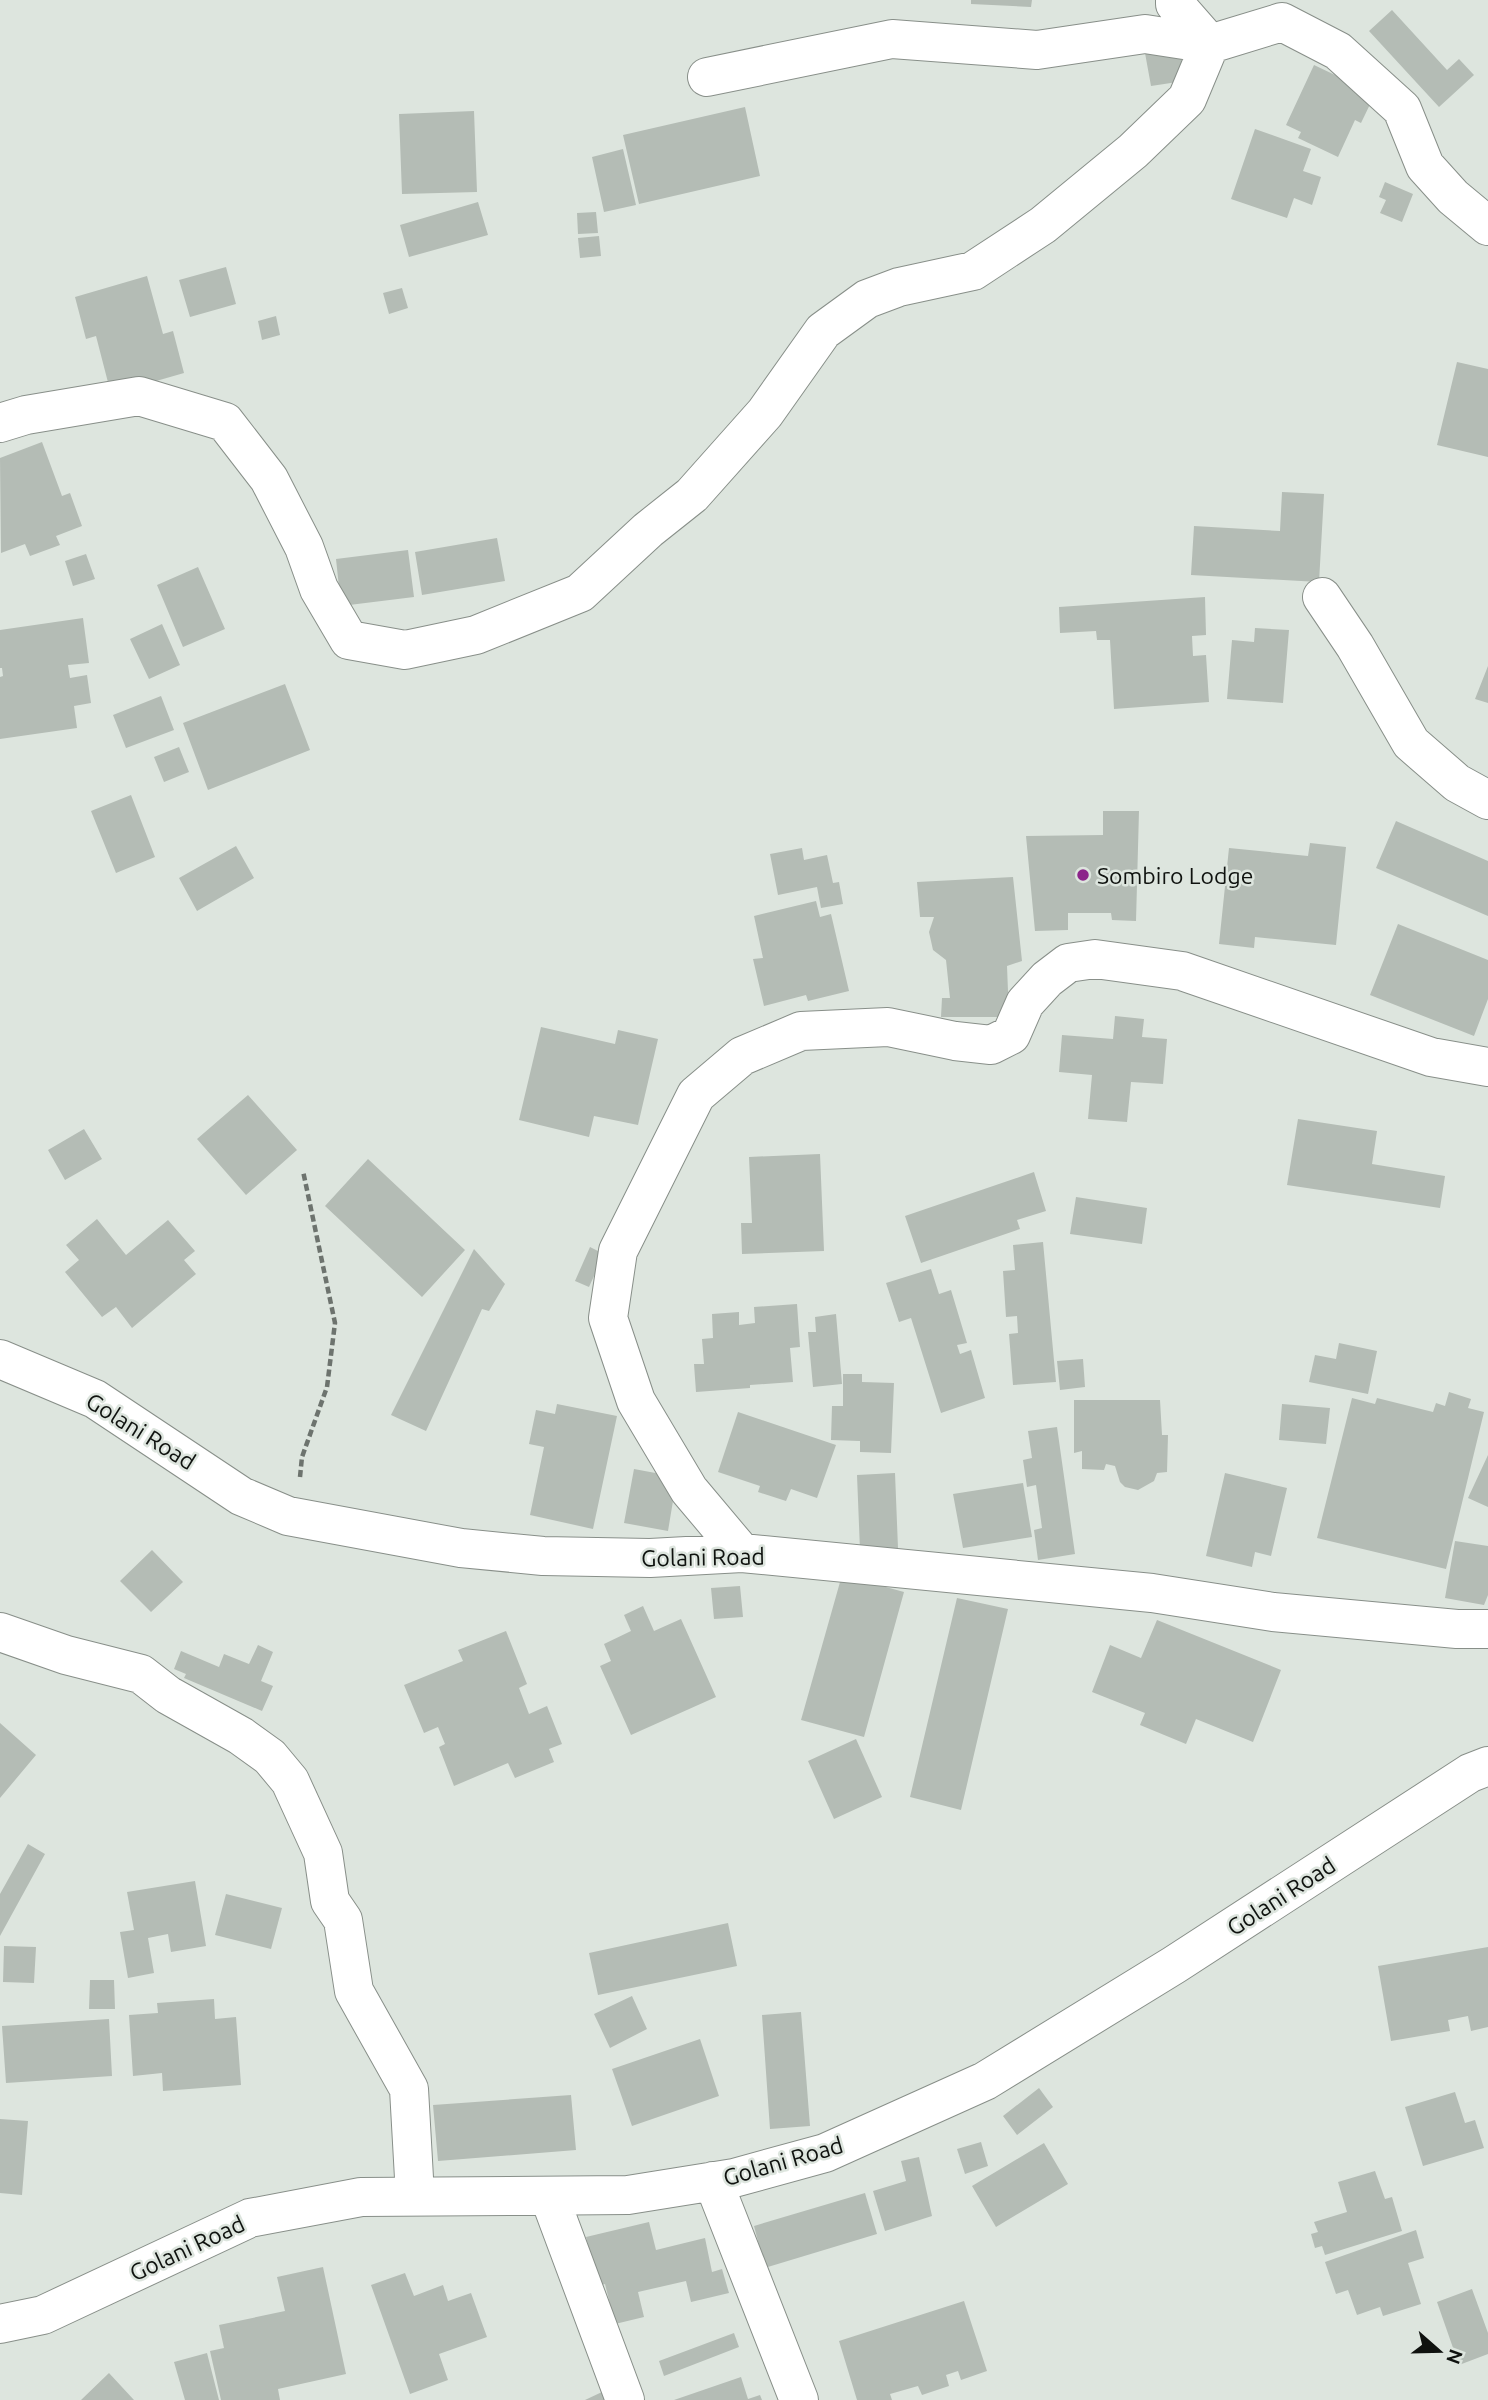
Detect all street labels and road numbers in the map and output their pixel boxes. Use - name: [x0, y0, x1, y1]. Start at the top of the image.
- street label: Golani Road: [82, 1388, 200, 1474]
- street label: Golani Road: [641, 1543, 765, 1571]
- street label: Golani Road: [1222, 1852, 1340, 1940]
- street label: Golani Road: [720, 2132, 846, 2190]
- street label: Golani Road: [126, 2211, 248, 2285]

